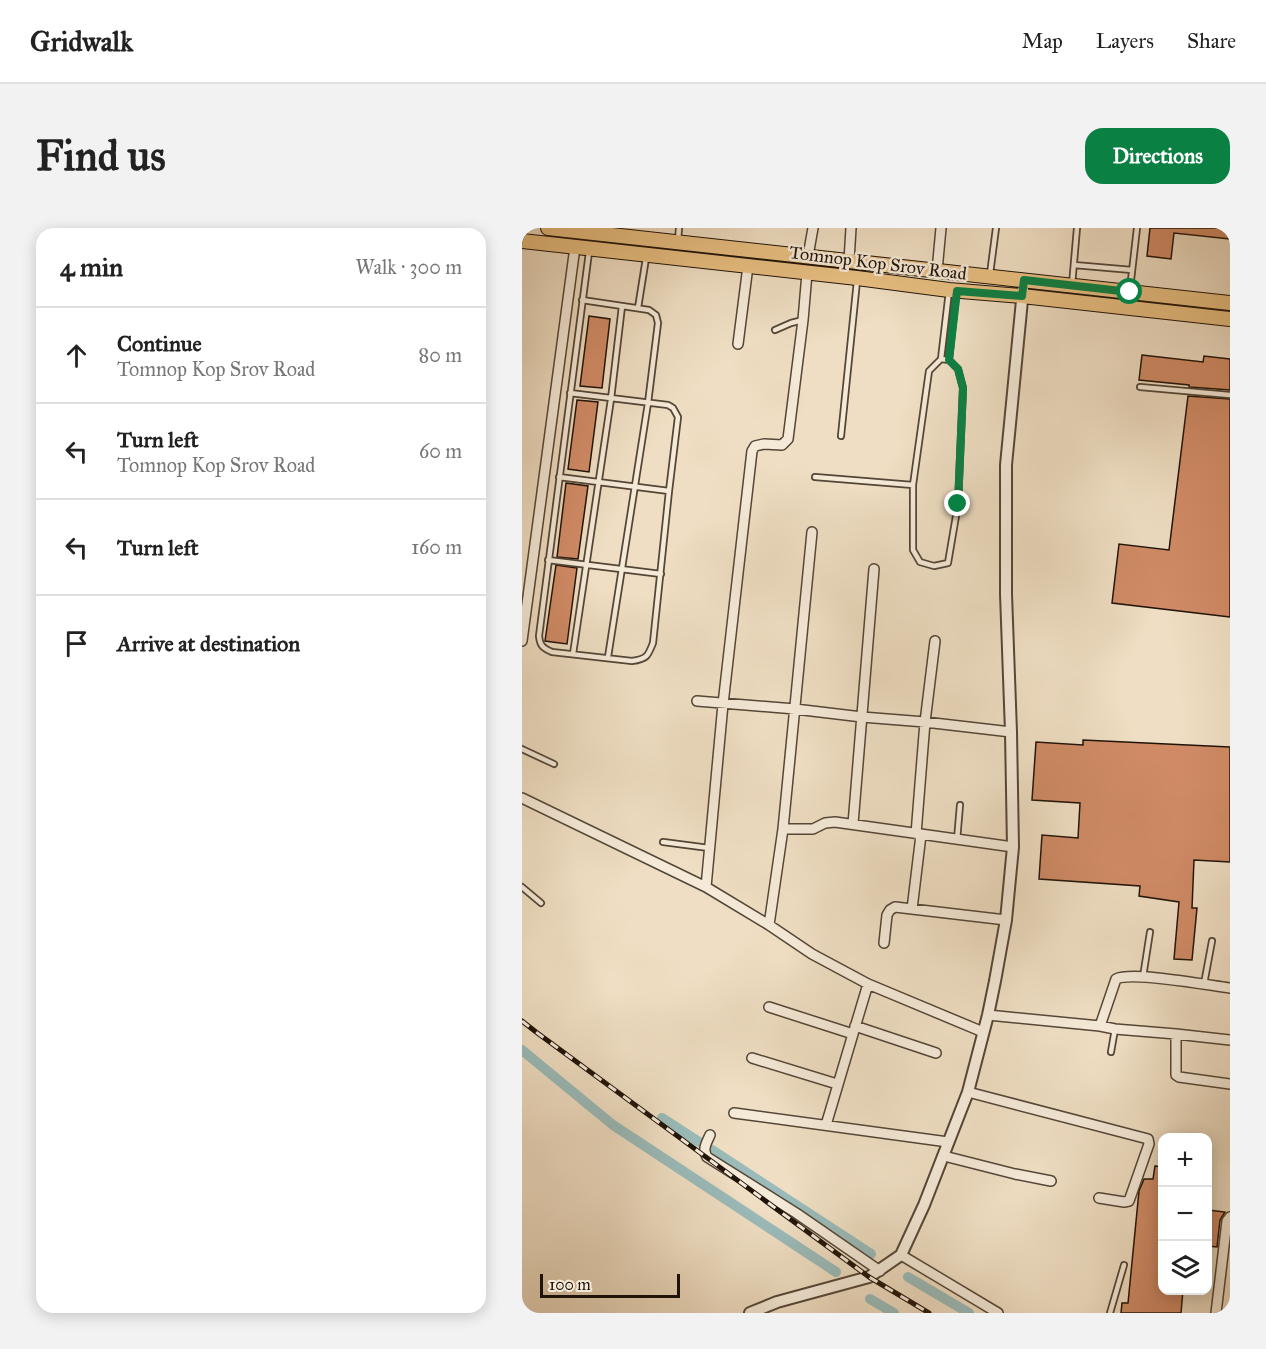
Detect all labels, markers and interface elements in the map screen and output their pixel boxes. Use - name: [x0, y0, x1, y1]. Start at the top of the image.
- text: Gridwalk: [30, 24, 133, 59]
- text: Map: [1022, 28, 1063, 54]
- text: Layers: [1096, 28, 1154, 54]
- text: Share: [1187, 28, 1236, 54]
- button: Directions: [1085, 128, 1230, 184]
- text: Find us: [36, 130, 166, 182]
- street label: Tomnop Kop Srov Road: [788, 241, 968, 285]
- text: 4 min: [60, 251, 123, 283]
- text: Walk · 300 m: [355, 255, 462, 279]
- route start: [1116, 278, 1142, 304]
- text: Continue: [117, 330, 202, 357]
- icon: ahead: [60, 339, 93, 372]
- text: 80 m: [419, 343, 462, 367]
- text: Tomnop Kop Srov Road: [117, 357, 315, 381]
- text: Turn left: [117, 426, 199, 453]
- icon: left: [60, 435, 93, 468]
- text: 60 m: [419, 439, 462, 463]
- text: Tomnop Kop Srov Road: [117, 453, 315, 477]
- route end: [944, 490, 970, 516]
- icon: left: [60, 531, 93, 564]
- text: Turn left: [117, 534, 199, 561]
- text: 160 m: [411, 535, 462, 559]
- icon: arrive: [60, 627, 93, 660]
- text: Arrive at destination: [117, 630, 300, 657]
- map controls: [1158, 1133, 1212, 1295]
- button: +: [1158, 1133, 1212, 1187]
- button: −: [1158, 1187, 1212, 1241]
- button: layers: [1158, 1241, 1212, 1295]
- scale bar: [540, 1271, 680, 1298]
- text: 100 m: [549, 1275, 591, 1294]

